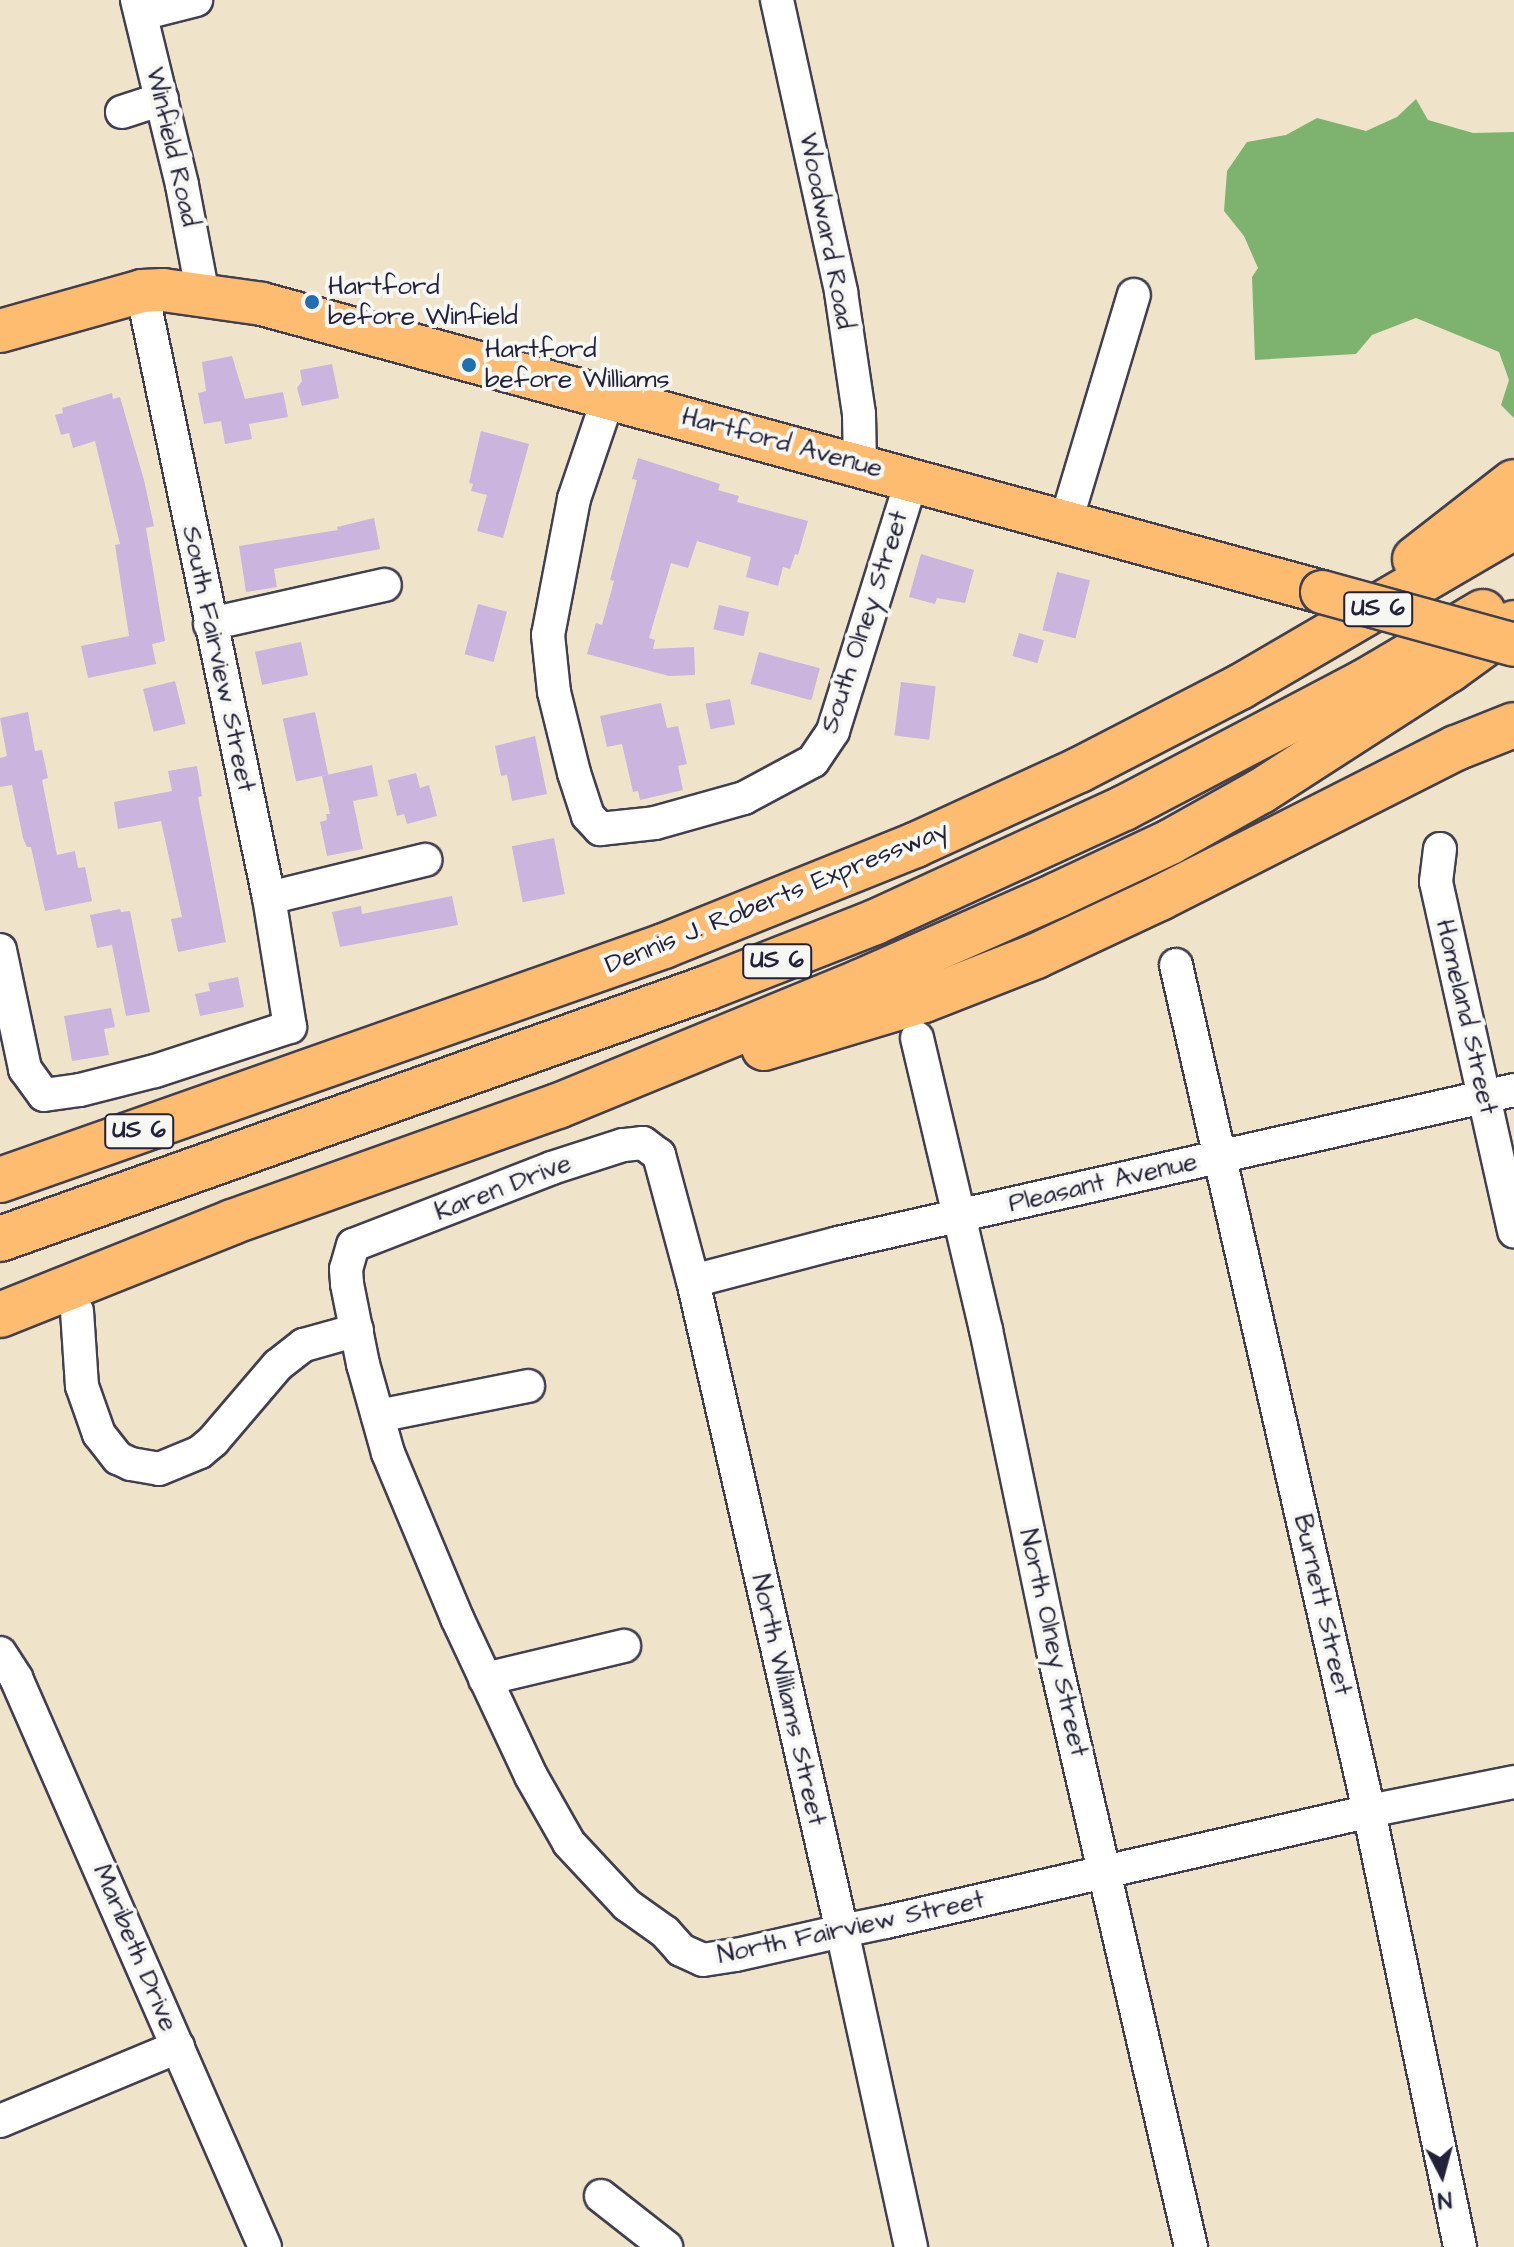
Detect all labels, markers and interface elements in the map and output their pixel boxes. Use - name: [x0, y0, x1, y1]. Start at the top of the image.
- street label: Winfield Road: [139, 64, 205, 230]
- street label: Woodward Road: [792, 130, 860, 332]
- place label: Hartford before Winfield: [328, 271, 518, 332]
- marker: Hartford before Winfield: [303, 293, 321, 311]
- place label: Hartford before Williams: [485, 334, 670, 396]
- marker: Hartford before Williams: [460, 356, 478, 374]
- street label: Hartford Avenue: [678, 401, 886, 485]
- street label: South Olney Street: [814, 507, 916, 737]
- street label: South Fairview Street: [175, 523, 261, 795]
- road number: US 6: [1342, 589, 1414, 629]
- street label: Dennis J. Roberts Expressway: [601, 815, 953, 981]
- street label: Homeland Street: [1428, 917, 1504, 1117]
- road number: US 6: [741, 941, 813, 981]
- road number: US 6: [103, 1111, 175, 1151]
- street label: Pleasant Avenue: [1006, 1146, 1200, 1220]
- street label: Karen Drive: [430, 1148, 576, 1228]
- street label: Burnett Street: [1286, 1511, 1358, 1699]
- street label: North Olney Street: [1012, 1526, 1094, 1760]
- street label: North Williams Street: [744, 1571, 832, 1829]
- street label: Maribeth Drive: [86, 1860, 184, 2036]
- street label: North Fairview Street: [715, 1884, 987, 1972]
- north arrow: [1402, 2135, 1482, 2215]
- text: N: [1436, 2183, 1453, 2216]

